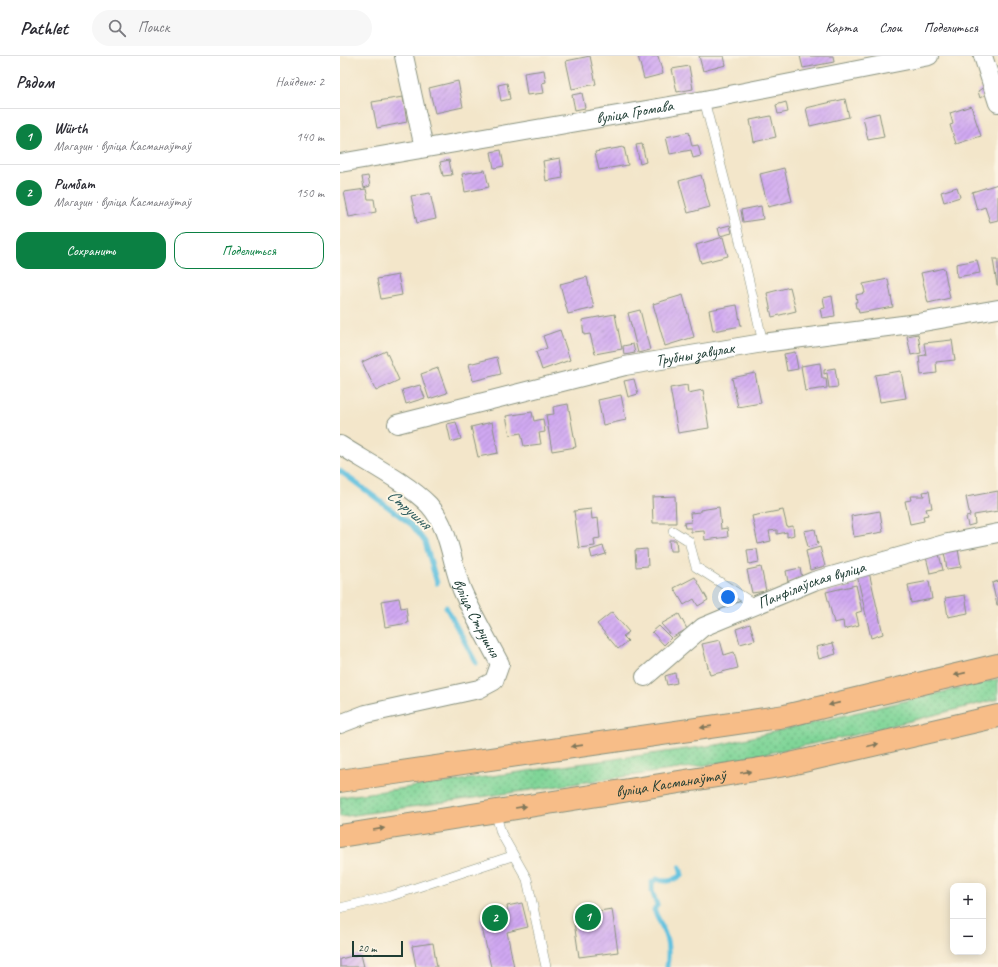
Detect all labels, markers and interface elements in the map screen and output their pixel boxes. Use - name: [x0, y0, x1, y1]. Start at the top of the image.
- search box: [92, 10, 372, 46]
- text: Pathlet: [20, 16, 68, 40]
- icon: search: [106, 17, 128, 39]
- text: Поиск: [138, 18, 169, 37]
- text: Карта: [825, 19, 857, 36]
- text: Слои: [879, 19, 902, 36]
- text: Поделиться: [924, 19, 978, 36]
- text: Рядом: [16, 72, 54, 93]
- text: Найдено: 2: [276, 74, 324, 90]
- street label: вуліца Громава: [594, 95, 676, 129]
- text: Würth: [54, 119, 88, 138]
- text: 1: [26, 129, 32, 145]
- text: 140 m: [296, 129, 324, 145]
- text: Магазин · вуліца Касманаўтаў: [54, 138, 191, 154]
- text: Римбат: [54, 175, 95, 194]
- text: 2: [26, 185, 32, 201]
- text: 150 m: [296, 185, 324, 201]
- text: Магазин · вуліца Касманаўтаў: [54, 194, 191, 210]
- button: Сохранить: [16, 232, 166, 269]
- button: Поделиться: [174, 232, 324, 269]
- street label: Трубны завулак: [654, 338, 738, 371]
- water label: Струшня: [383, 484, 437, 535]
- street label: Панфілаўская вуліца: [755, 557, 868, 613]
- street label: вуліца Струшня: [449, 576, 505, 662]
- your location: [718, 587, 738, 607]
- one-way arrow: [954, 671, 966, 677]
- one-way arrow: [827, 701, 839, 707]
- one-way arrow: [700, 724, 712, 730]
- one-way arrow: [867, 742, 879, 748]
- one-way arrow: [571, 743, 583, 749]
- street label: вуліца Касманаўтаў: [614, 765, 728, 802]
- one-way arrow: [740, 769, 752, 775]
- one-way arrow: [515, 804, 527, 810]
- one-way arrow: [372, 826, 385, 832]
- map controls: [950, 883, 986, 955]
- button: +: [950, 883, 986, 919]
- pin: 1: [575, 902, 601, 932]
- pin: 2: [482, 903, 508, 933]
- button: −: [950, 919, 986, 955]
- scale bar: [352, 939, 403, 958]
- text: 20 m: [358, 941, 377, 955]

